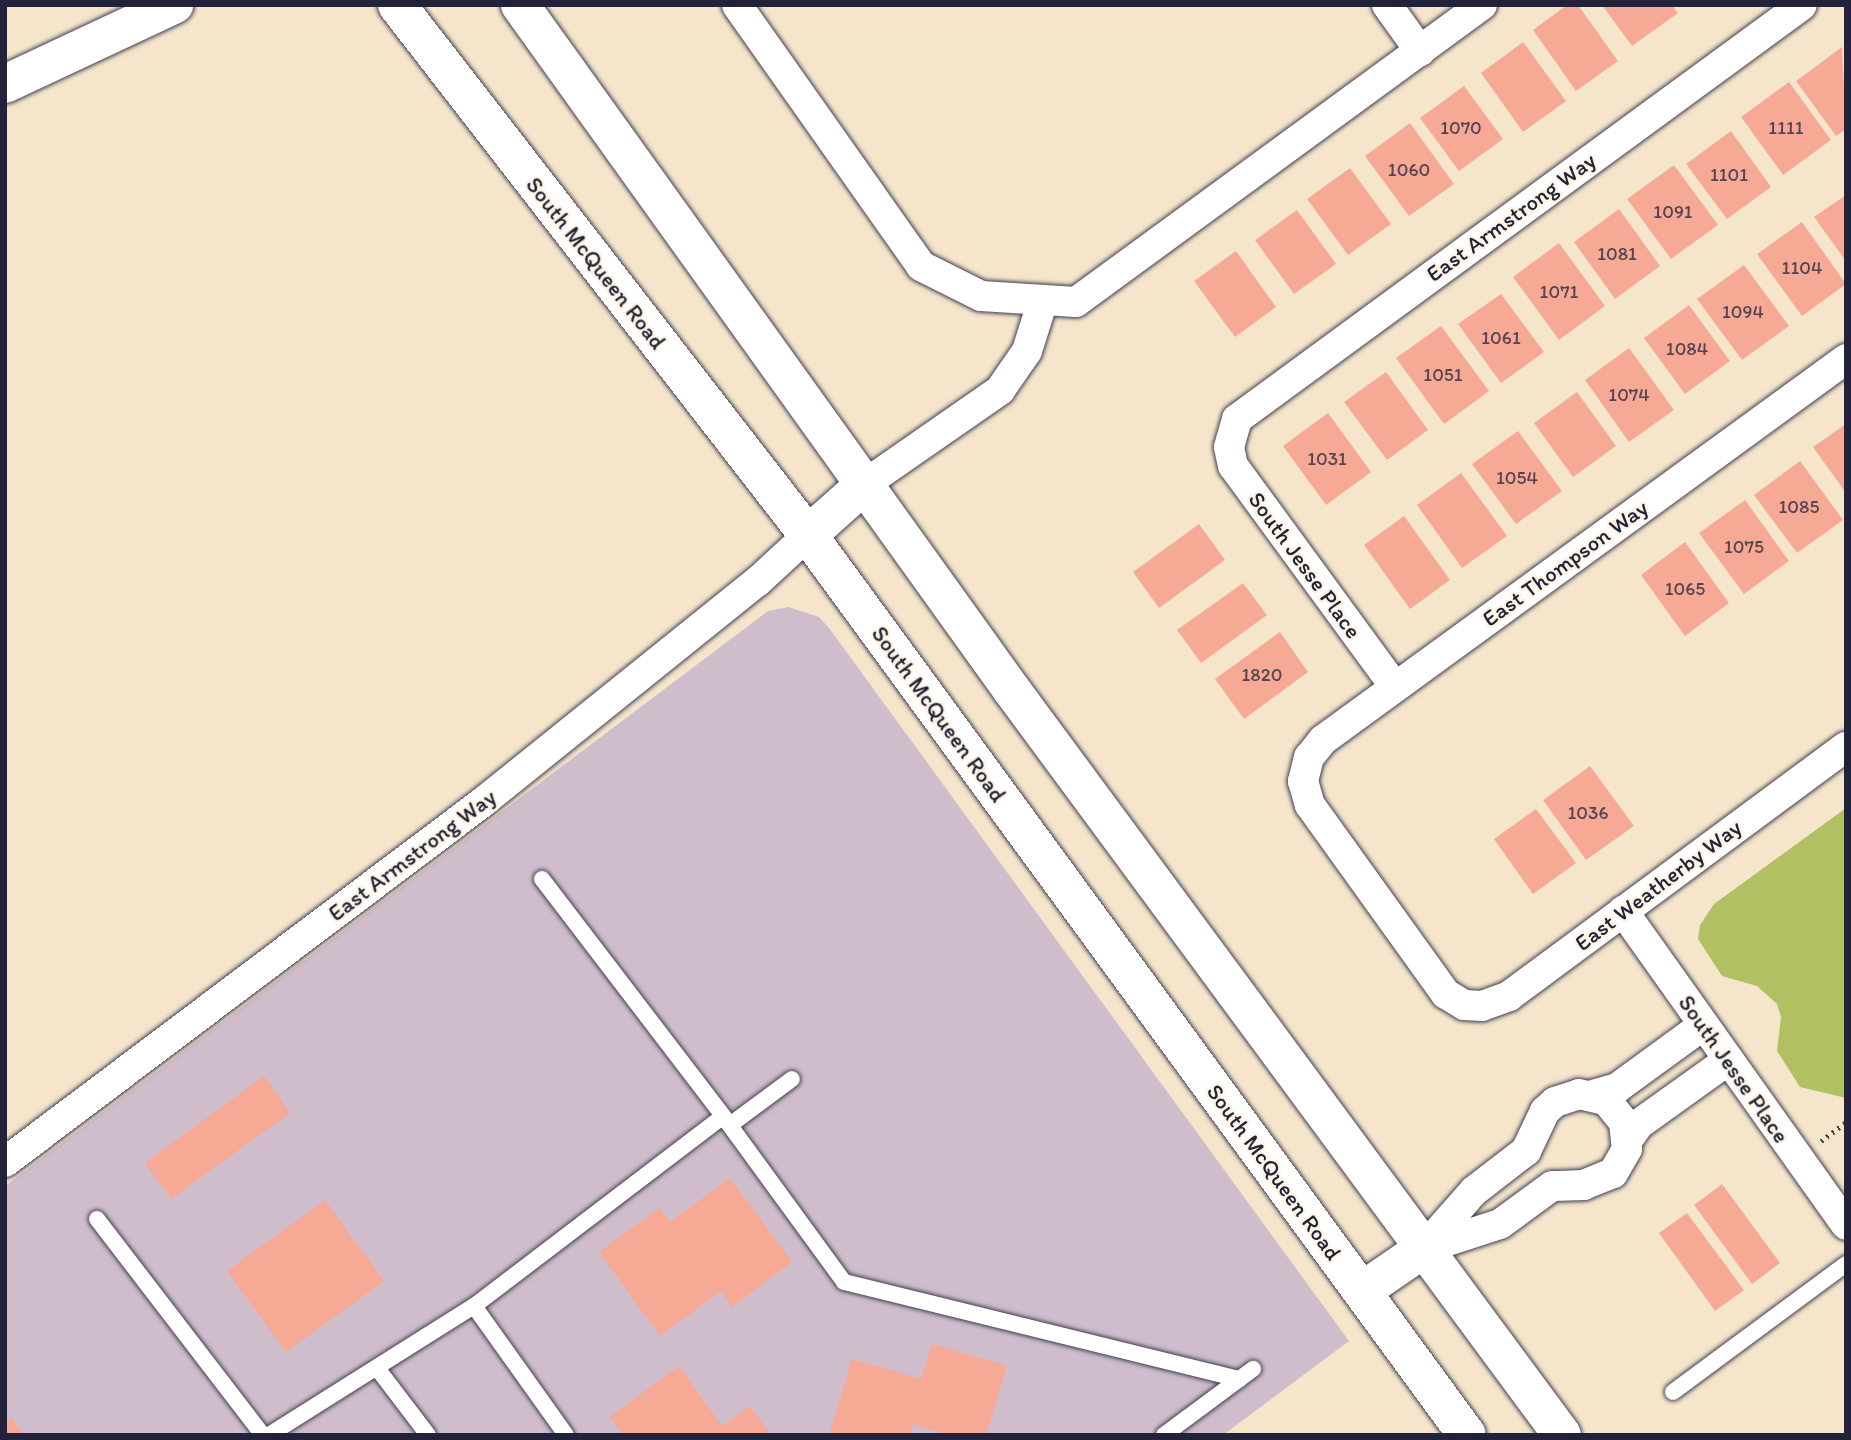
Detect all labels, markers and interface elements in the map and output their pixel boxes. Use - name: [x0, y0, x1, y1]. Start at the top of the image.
- house number: 1070: [1440, 117, 1482, 139]
- house number: 1111: [1768, 117, 1804, 139]
- street label: East Armstrong Way: [1421, 146, 1601, 288]
- house number: 1060: [1388, 159, 1430, 181]
- house number: 1101: [1710, 164, 1748, 186]
- street label: South McQueen Road: [520, 172, 672, 354]
- house number: 1091: [1653, 201, 1693, 223]
- house number: 1081: [1597, 243, 1637, 265]
- house number: 1104: [1782, 257, 1822, 279]
- house number: 1071: [1540, 281, 1578, 303]
- house number: 1094: [1722, 301, 1764, 323]
- house number: 1061: [1481, 327, 1521, 349]
- house number: 1084: [1666, 338, 1708, 360]
- house number: 1051: [1423, 364, 1463, 386]
- house number: 1074: [1608, 384, 1650, 406]
- house number: 1031: [1307, 448, 1347, 470]
- house number: 1054: [1496, 467, 1538, 489]
- street label: South Jesse Place: [1243, 486, 1367, 644]
- street label: East Thompson Way: [1477, 494, 1653, 632]
- house number: 1085: [1779, 496, 1819, 518]
- house number: 1075: [1724, 536, 1764, 558]
- house number: 1065: [1665, 578, 1705, 600]
- street label: South McQueen Road: [866, 621, 1012, 807]
- house number: 1820: [1242, 664, 1282, 686]
- street label: East Armstrong Way: [323, 783, 501, 927]
- house number: 1036: [1568, 802, 1608, 824]
- street label: East Weatherby Way: [1570, 814, 1746, 956]
- street label: South Jesse Place: [1673, 990, 1795, 1148]
- street label: South McQueen Road: [1201, 1079, 1347, 1265]

